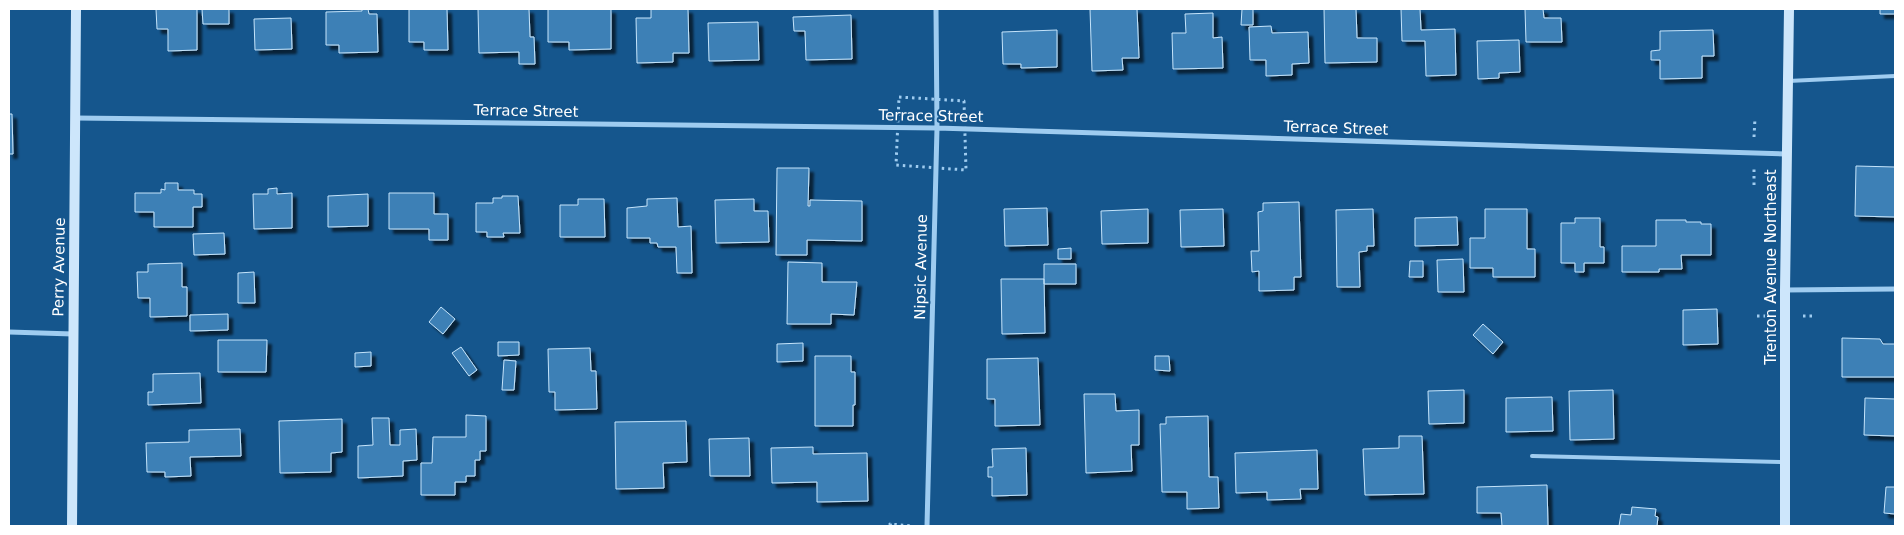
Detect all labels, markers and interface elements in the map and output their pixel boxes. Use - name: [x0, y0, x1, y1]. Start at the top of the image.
- street label: Terrace Street: [472, 101, 579, 121]
- street label: Terrace Street: [877, 106, 984, 126]
- street label: Terrace Street: [1282, 117, 1389, 139]
- street label: Trenton Avenue Northeast: [1762, 169, 1780, 366]
- street label: Nipsic Avenue: [911, 214, 931, 320]
- street label: Perry Avenue: [49, 217, 69, 317]

